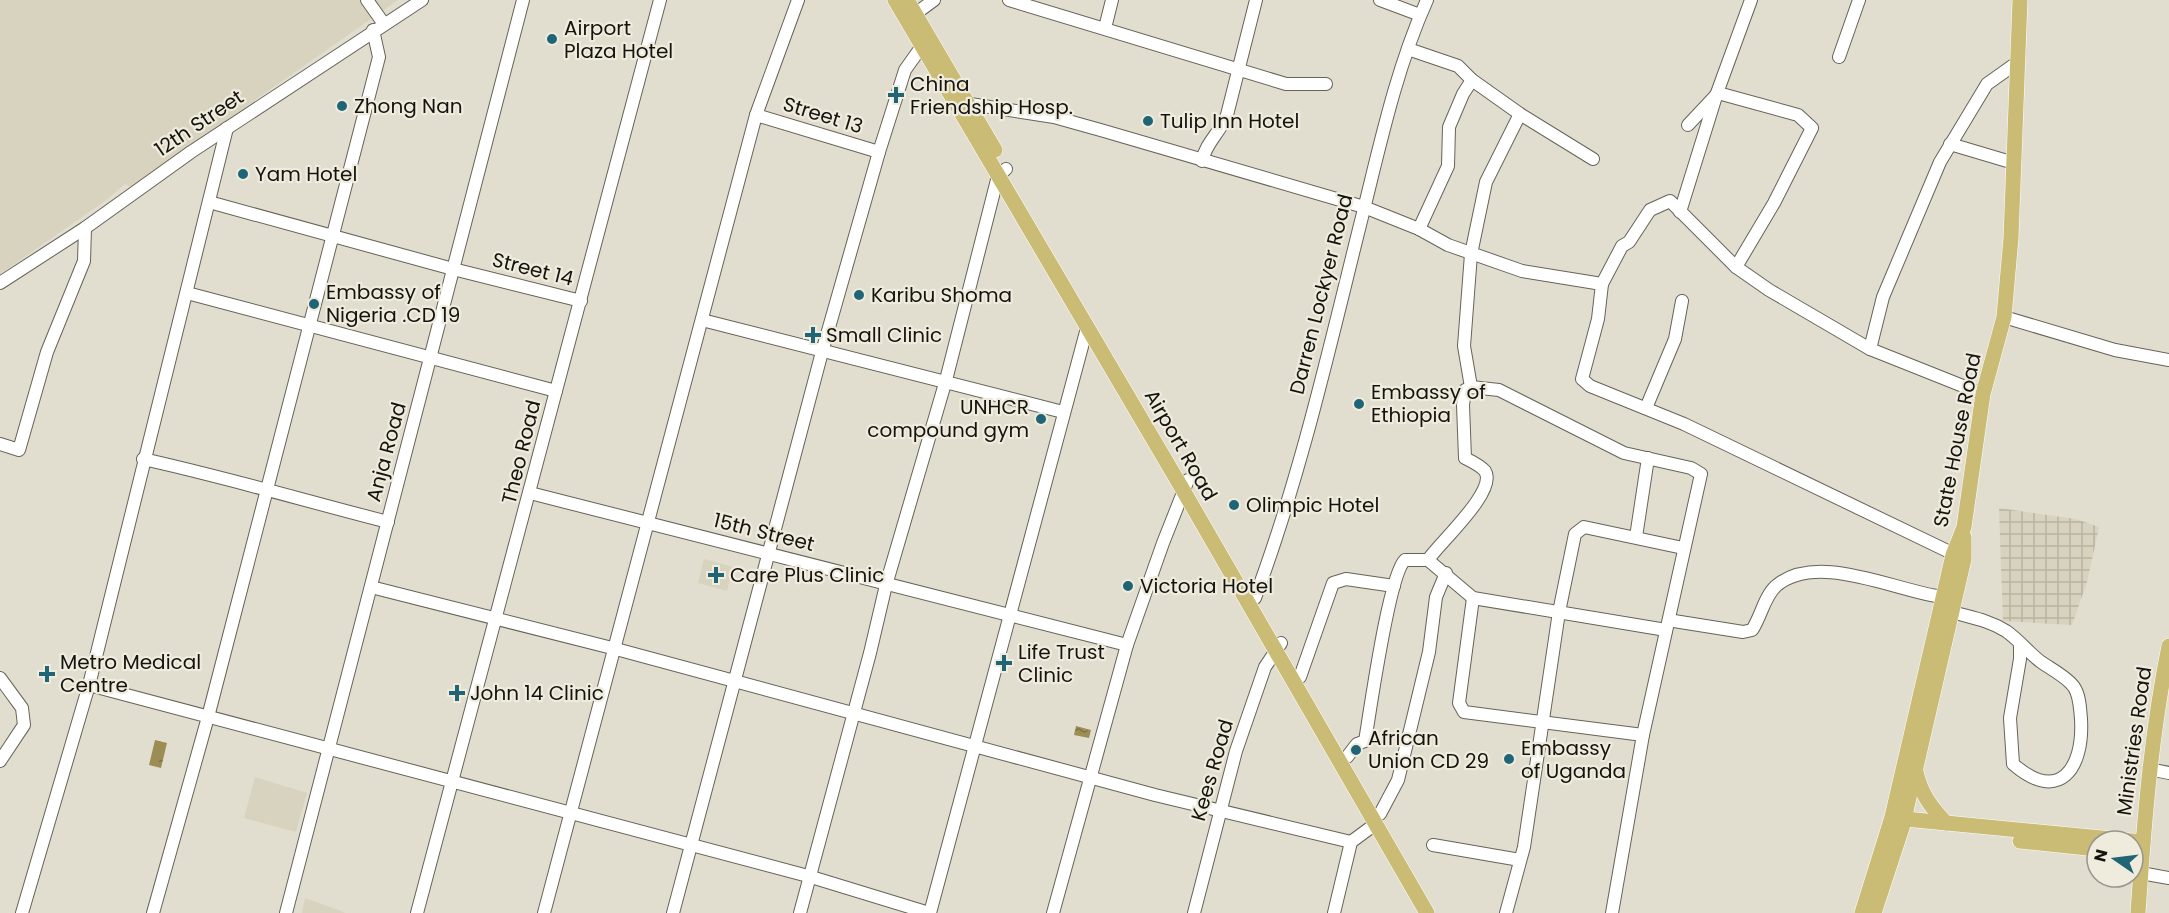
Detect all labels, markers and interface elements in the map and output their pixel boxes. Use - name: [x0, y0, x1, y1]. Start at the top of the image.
- place label: Airport Plaza Hotel: [564, 14, 673, 65]
- marker: Airport Plaza Hotel: [545, 32, 559, 46]
- place label: China Friendship Hosp.: [910, 70, 1073, 121]
- street label: 12th Street: [149, 83, 249, 163]
- marker: China Friendship Hosp.: [887, 86, 905, 104]
- street label: Street 13: [780, 90, 866, 140]
- place label: Zhong Nan: [354, 92, 462, 120]
- marker: Zhong Nan: [335, 99, 349, 113]
- place label: Tulip Inn Hotel: [1160, 107, 1299, 135]
- marker: Tulip Inn Hotel: [1141, 114, 1155, 128]
- place label: Yam Hotel: [255, 160, 357, 188]
- marker: Yam Hotel: [236, 167, 250, 181]
- street label: Darren Lockyer Road: [1283, 191, 1359, 397]
- street label: Street 14: [489, 245, 577, 293]
- place label: Embassy of Nigeria .CD 19: [326, 278, 460, 329]
- place label: Karibu Shoma: [871, 281, 1012, 309]
- marker: Karibu Shoma: [852, 288, 866, 302]
- marker: Embassy of Nigeria .CD 19: [307, 297, 321, 311]
- place label: Small Clinic: [826, 321, 942, 349]
- marker: Small Clinic: [804, 326, 822, 344]
- street label: State House Road: [1926, 350, 1988, 530]
- place label: Embassy of Ethiopia: [1371, 378, 1486, 429]
- street label: Airport Road: [1138, 384, 1224, 506]
- place label: UNHCR compound gym: [867, 393, 1029, 444]
- street label: Theo Road: [495, 397, 547, 507]
- marker: Embassy of Ethiopia: [1352, 397, 1366, 411]
- street label: Anja Road: [359, 399, 413, 505]
- marker: UNHCR compound gym: [1034, 412, 1048, 426]
- place label: Olimpic Hotel: [1246, 491, 1379, 519]
- marker: Olimpic Hotel: [1227, 498, 1241, 512]
- street label: 15th Street: [711, 506, 817, 558]
- place label: Care Plus Clinic: [730, 561, 884, 589]
- marker: Care Plus Clinic: [707, 566, 725, 584]
- place label: Victoria Hotel: [1140, 572, 1273, 600]
- marker: Victoria Hotel: [1121, 579, 1135, 593]
- place label: Life Trust Clinic: [1018, 638, 1105, 689]
- place label: Metro Medical Centre: [60, 648, 201, 699]
- marker: Life Trust Clinic: [995, 654, 1013, 672]
- marker: Metro Medical Centre: [38, 665, 56, 683]
- street label: Ministries Road: [2110, 665, 2158, 817]
- place label: John 14 Clinic: [470, 679, 604, 707]
- marker: John 14 Clinic: [448, 684, 466, 702]
- street label: Kees Road: [1184, 716, 1240, 824]
- place label: African Union CD 29: [1368, 724, 1489, 775]
- place label: Embassy of Uganda: [1521, 734, 1626, 785]
- marker: African Union CD 29: [1349, 743, 1363, 757]
- marker: Embassy of Uganda: [1502, 752, 1516, 766]
- north arrow: [2085, 829, 2145, 889]
- text: N: [2088, 847, 2114, 864]

